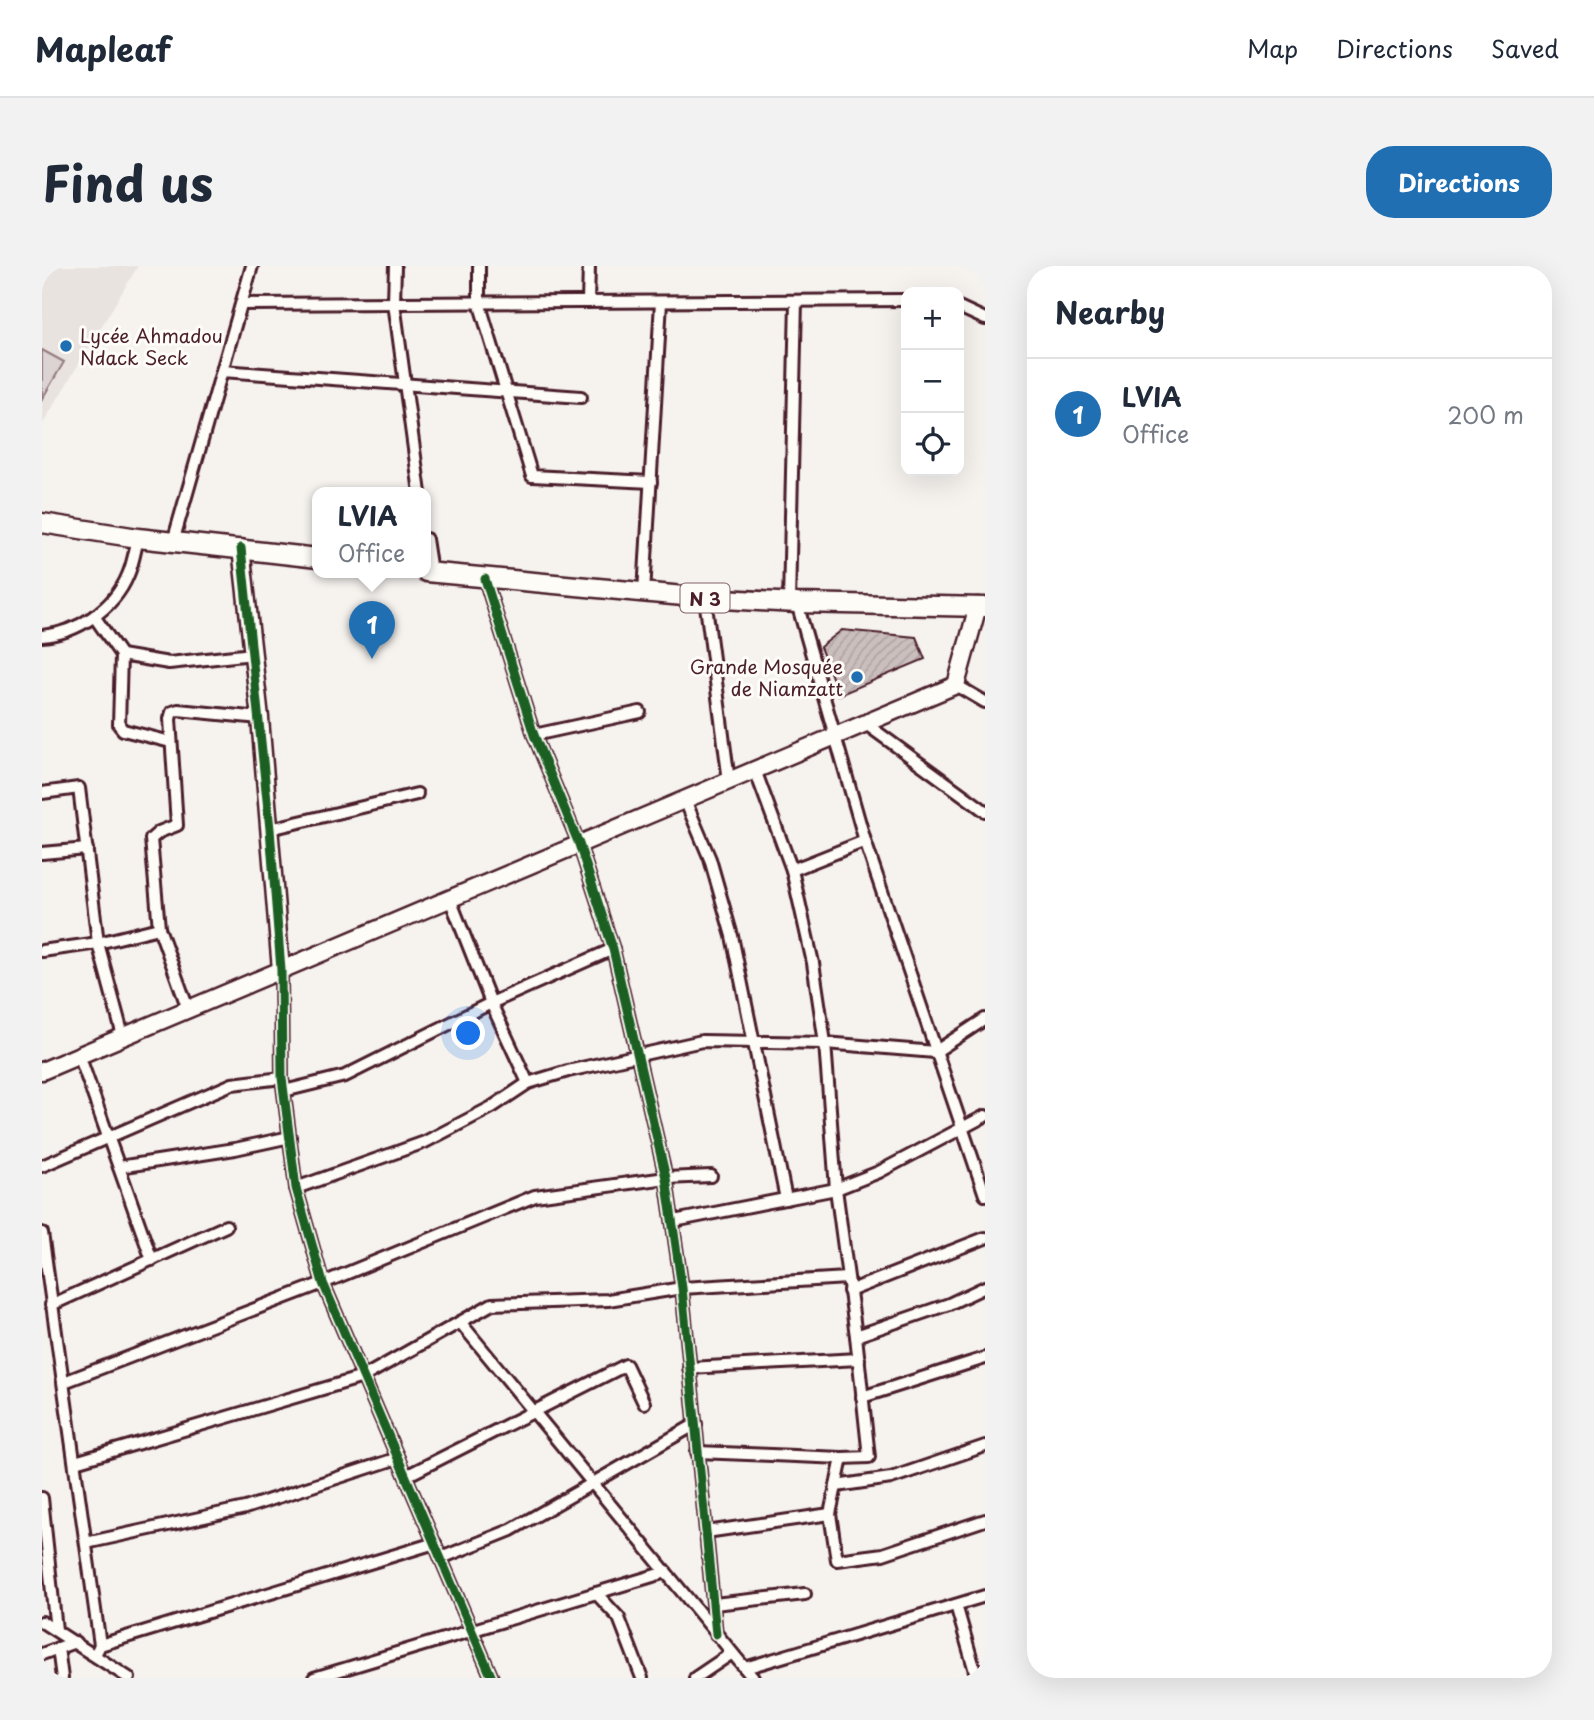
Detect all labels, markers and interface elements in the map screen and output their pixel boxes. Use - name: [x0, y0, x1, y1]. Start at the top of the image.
- text: Mapleaf: [35, 23, 171, 73]
- text: Map: [1247, 30, 1298, 66]
- text: Directions: [1336, 30, 1453, 66]
- text: Saved: [1491, 30, 1559, 66]
- text: Find us: [42, 145, 213, 219]
- button: Directions: [1366, 146, 1552, 218]
- map controls: [901, 287, 964, 476]
- button: +: [901, 287, 964, 350]
- text: Nearby: [1055, 289, 1165, 334]
- place label: Lycée Ahmadou Ndack Seck: [80, 321, 223, 371]
- marker: Lycée Ahmadou Ndack Seck: [58, 338, 74, 354]
- button: −: [901, 350, 964, 413]
- text: LVIA: [1122, 377, 1182, 416]
- text: 1: [1073, 397, 1084, 432]
- text: 200 m: [1447, 397, 1524, 432]
- button: locate: [901, 413, 964, 476]
- text: Office: [1122, 416, 1189, 451]
- popup: [312, 487, 431, 578]
- text: LVIA: [338, 496, 398, 535]
- text: Office: [338, 535, 405, 570]
- road number: N 3: [680, 584, 730, 612]
- pin: 1: [349, 601, 395, 659]
- place label: Grande Mosquée de Niamzatt: [690, 652, 843, 702]
- marker: Grande Mosquée de Niamzatt: [849, 669, 865, 685]
- your location: [451, 1016, 485, 1050]

